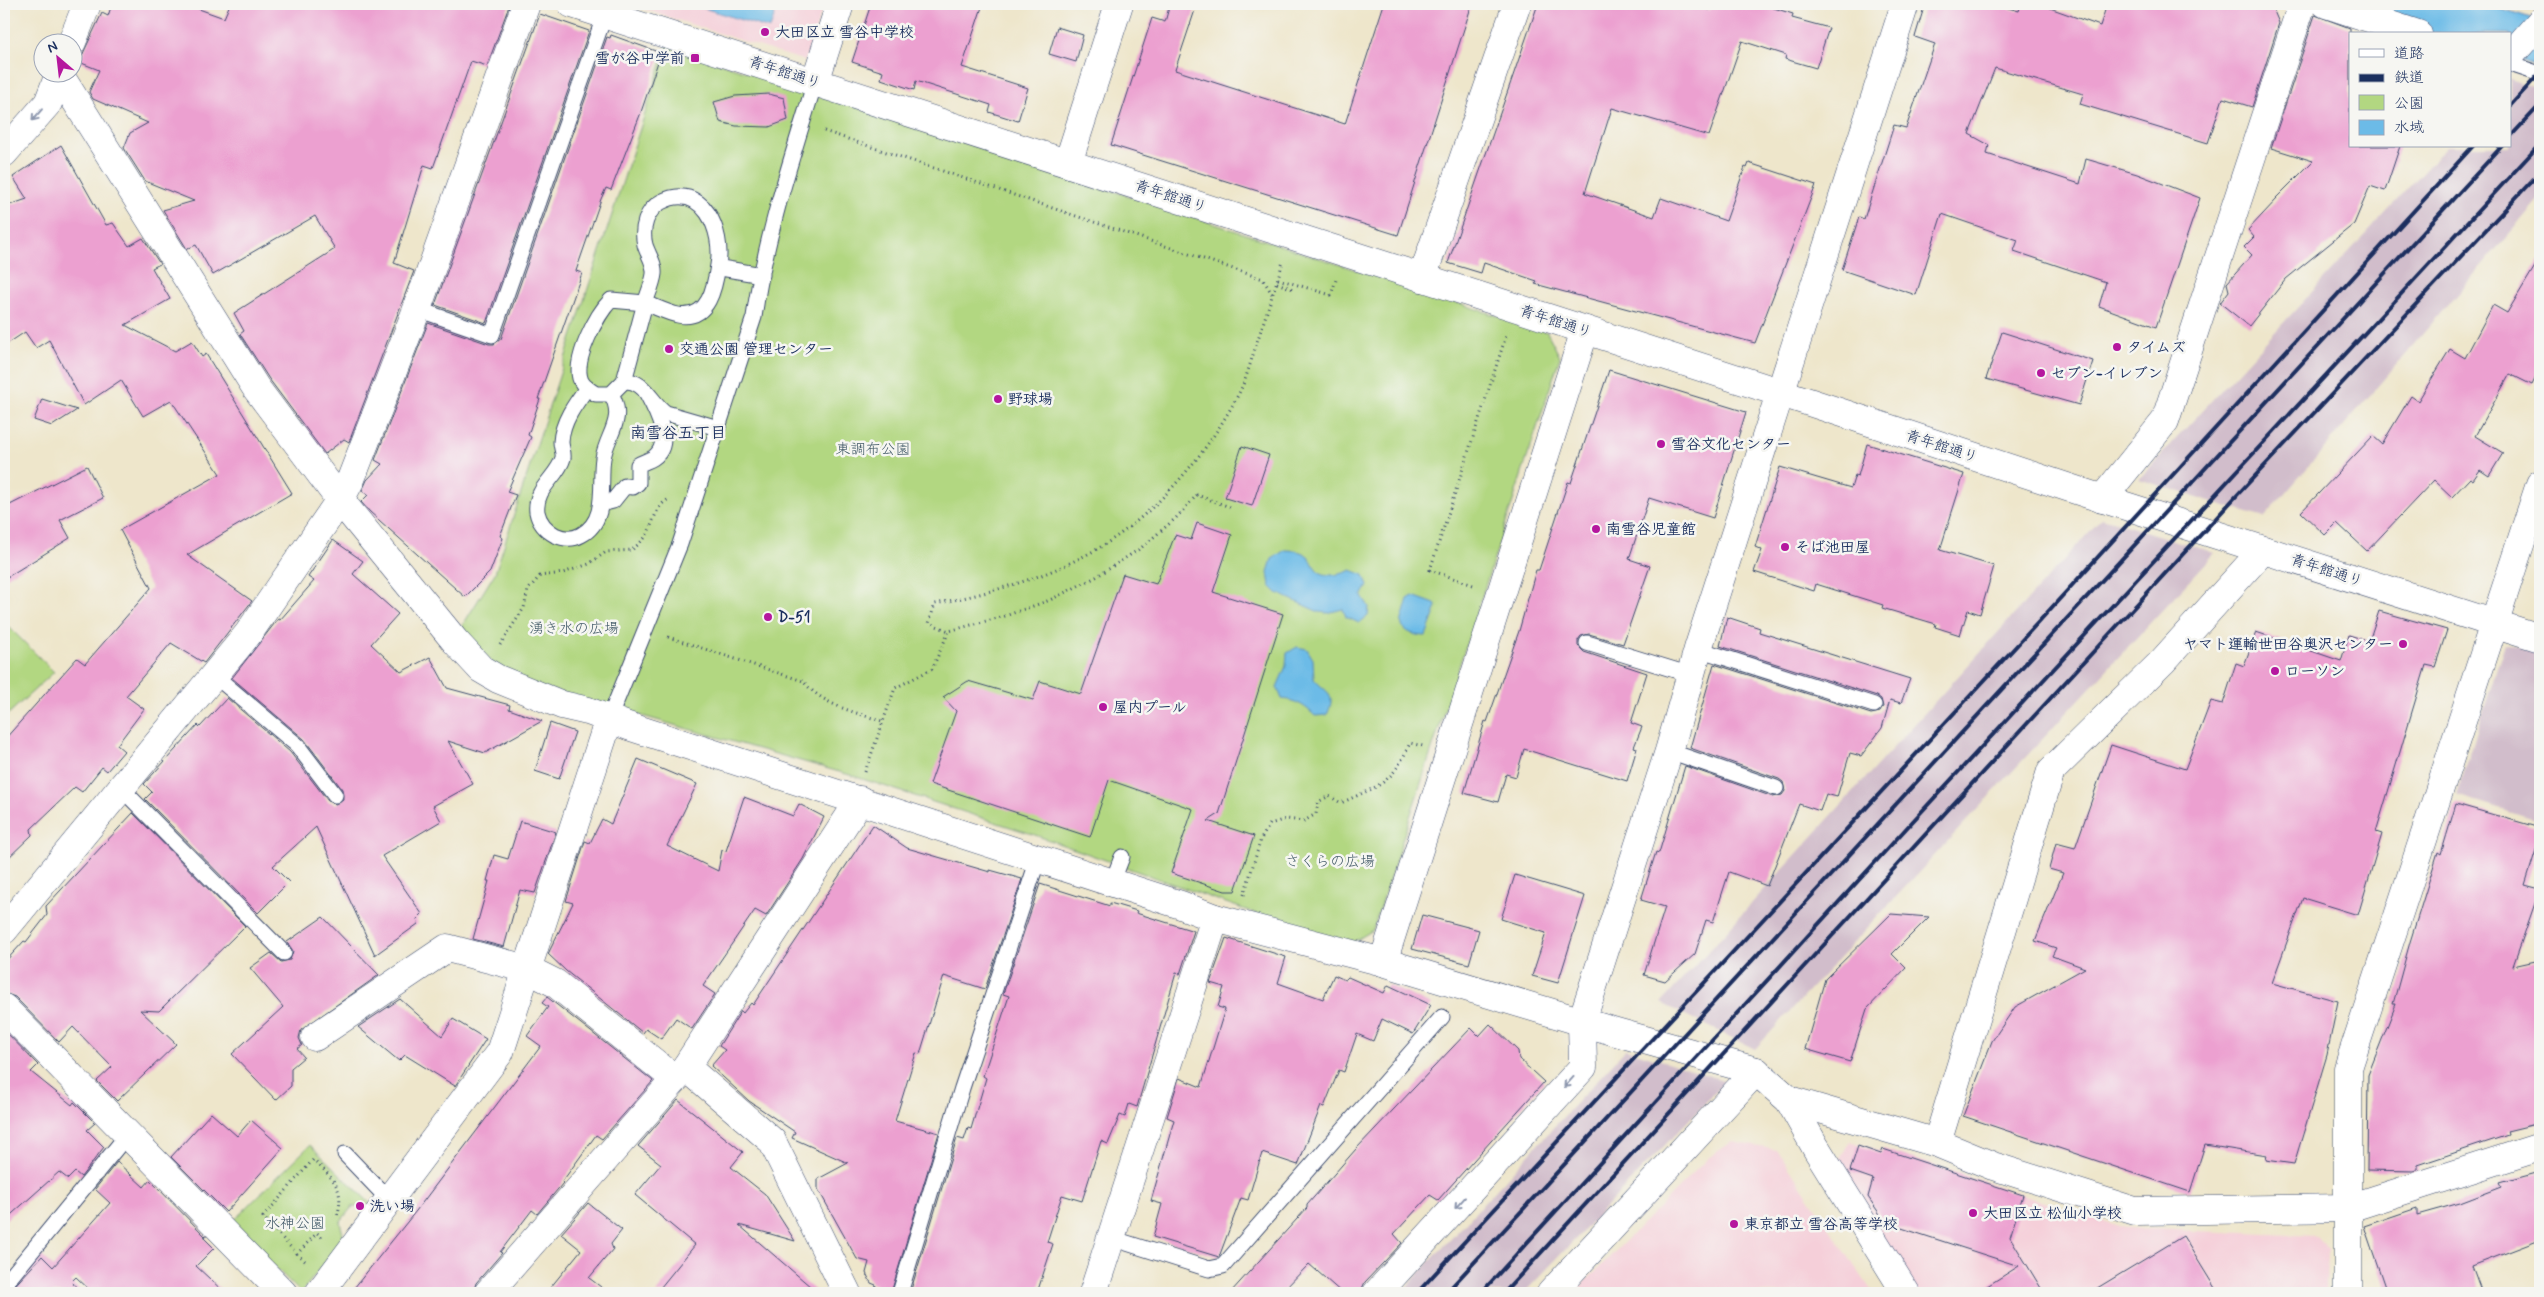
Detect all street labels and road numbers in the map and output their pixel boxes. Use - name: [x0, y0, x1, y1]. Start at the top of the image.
- street label: 青年館通り: [746, 52, 823, 94]
- street label: 青年館通り: [1132, 176, 1209, 218]
- street label: 青年館通り: [1517, 301, 1594, 343]
- street label: 青年館通り: [1903, 426, 1980, 468]
- street label: 青年館通り: [2288, 550, 2365, 592]

